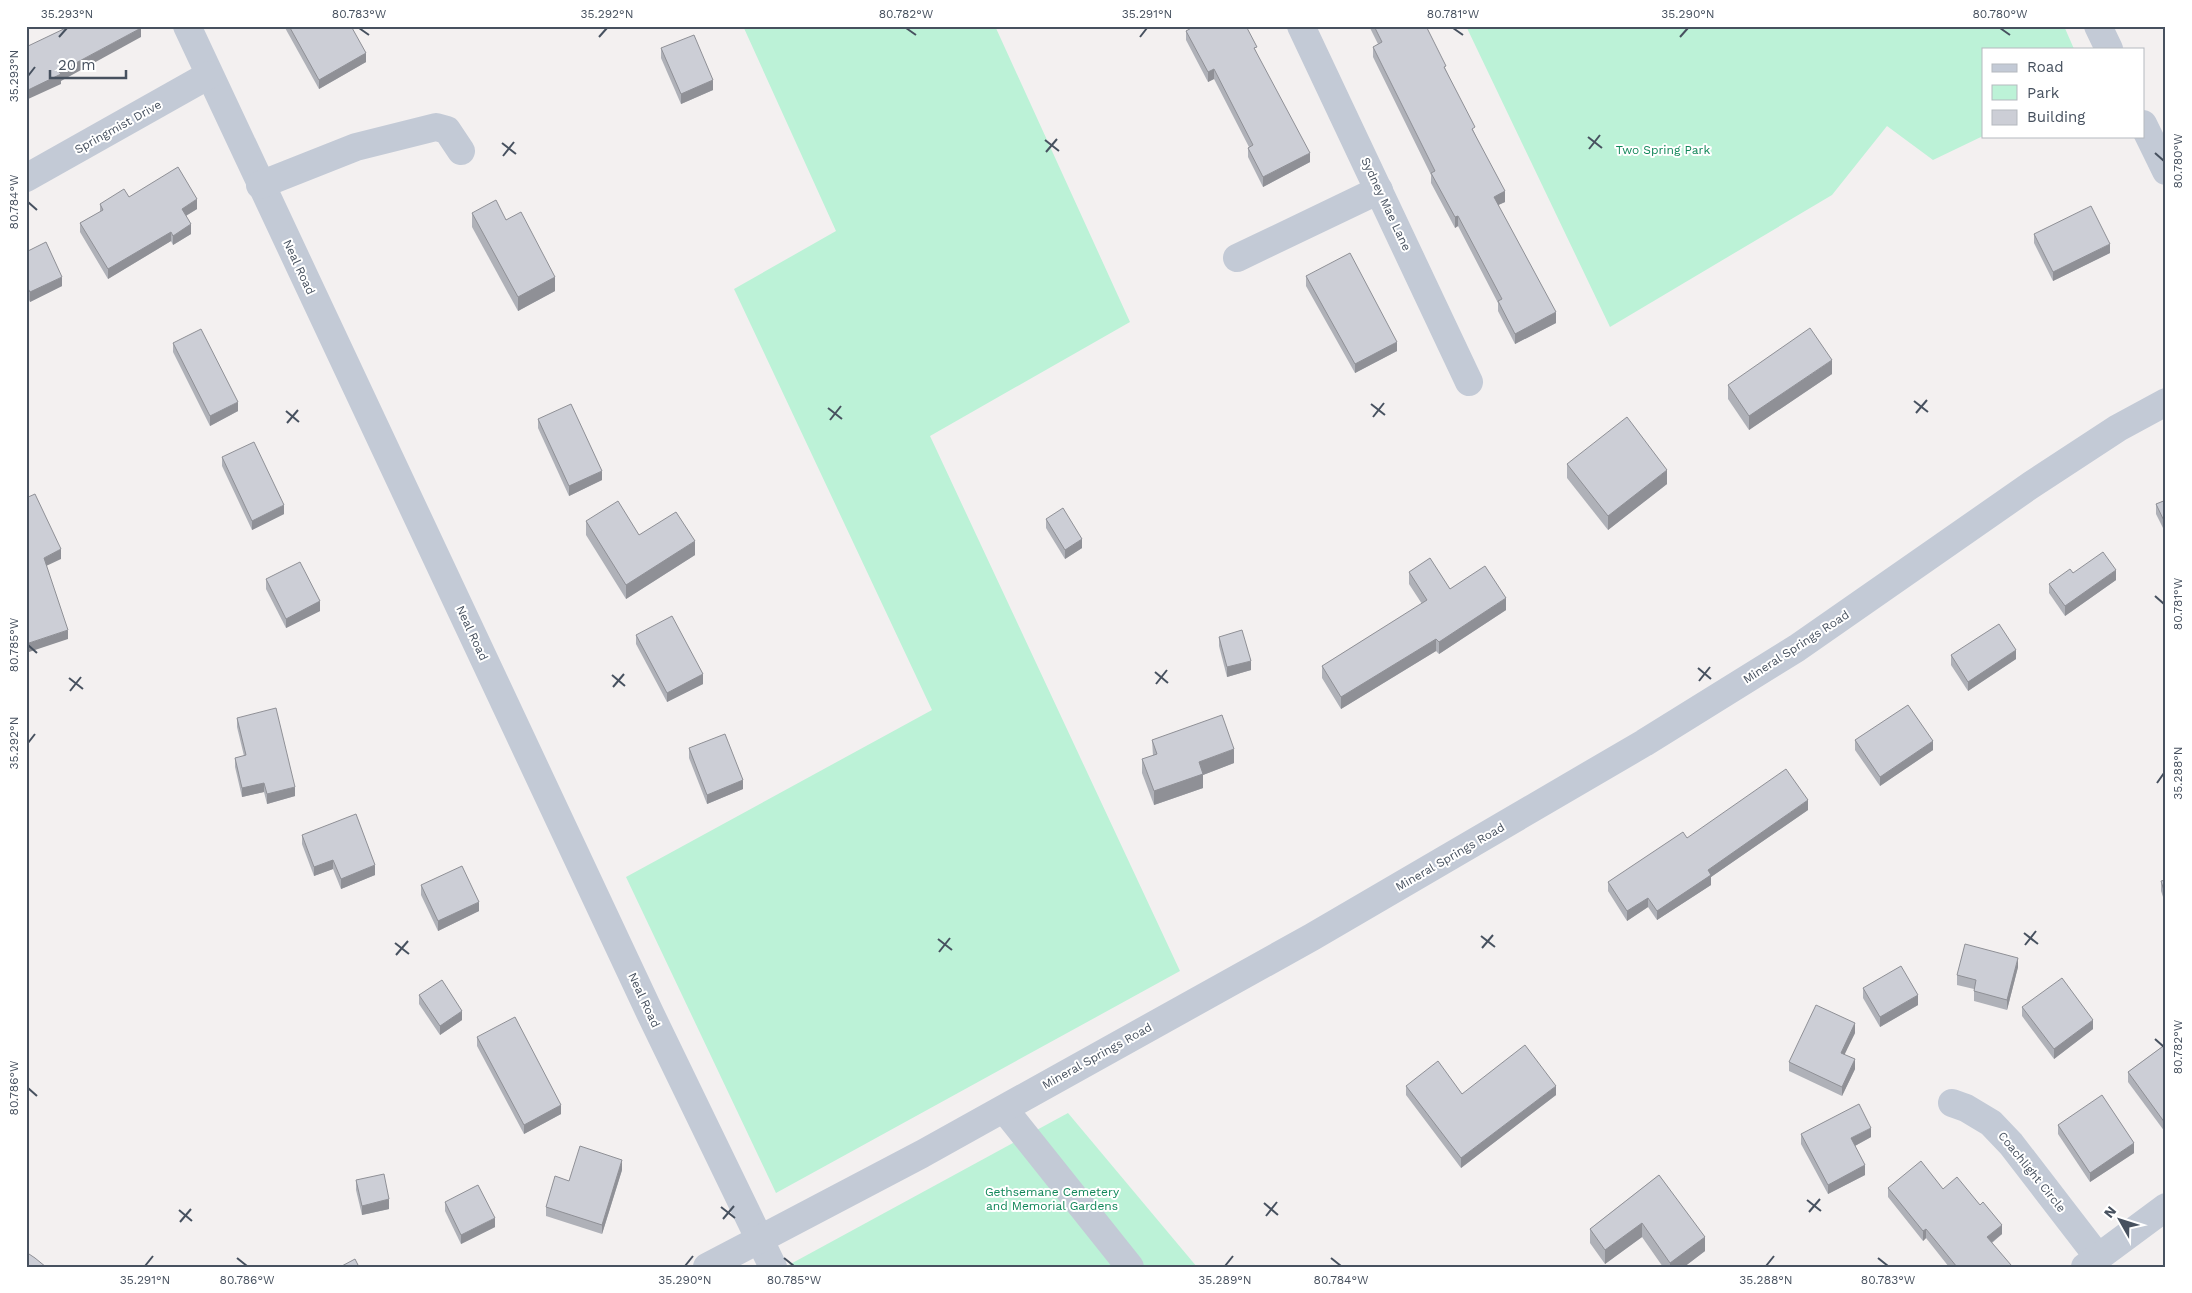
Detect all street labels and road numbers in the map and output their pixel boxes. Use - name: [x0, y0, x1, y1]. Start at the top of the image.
- street label: Springmist Drive: [72, 97, 164, 157]
- street label: Sydney Mae Lane: [1358, 155, 1414, 253]
- street label: Neal Road: [280, 237, 318, 297]
- street label: Neal Road: [453, 603, 491, 663]
- street label: Mineral Springs Road: [1740, 608, 1852, 686]
- street label: Mineral Springs Road: [1393, 820, 1507, 894]
- street label: Neal Road: [625, 970, 663, 1030]
- street label: Mineral Springs Road: [1040, 1020, 1154, 1092]
- street label: Coachlight Circle: [1995, 1129, 2069, 1215]

